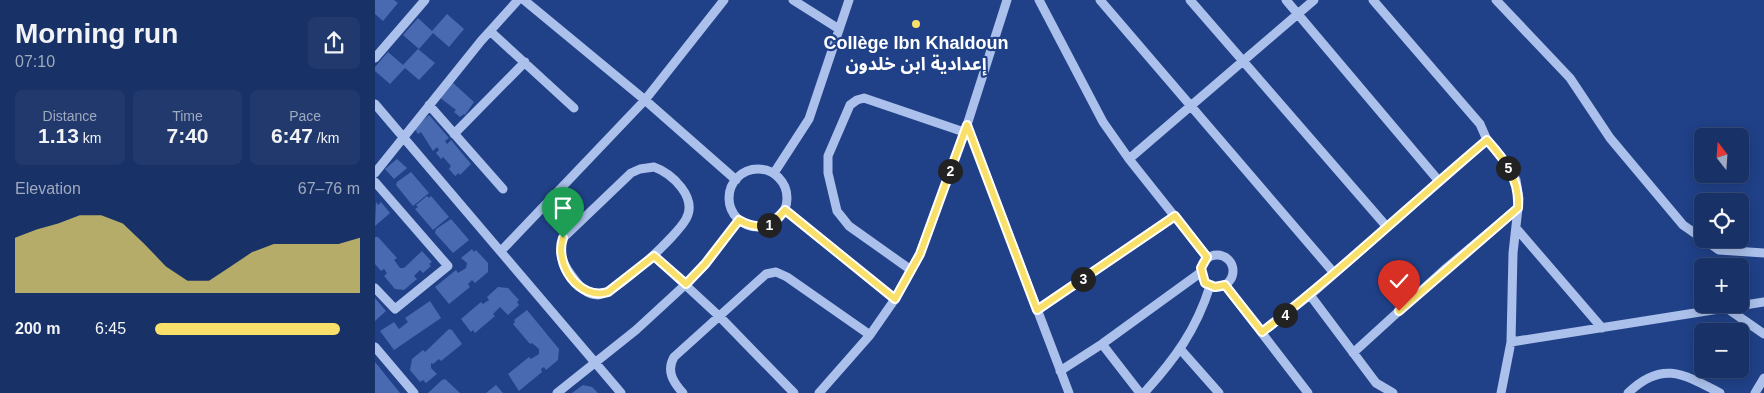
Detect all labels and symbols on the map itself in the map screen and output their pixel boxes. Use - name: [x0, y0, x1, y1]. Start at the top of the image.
- marker: Collège Ibn Khaldoun إعدادية ابن خلدون: [910, 18, 922, 30]
- place label: Collège Ibn Khaldoun إعدادية ابن خلدون: [824, 33, 1009, 76]
- north arrow: [1694, 128, 1749, 182]
- pin: 5: [1495, 156, 1521, 180]
- pin: 2: [937, 158, 963, 184]
- pin: [542, 187, 584, 238]
- pin: 1: [757, 212, 781, 238]
- pin: [1378, 260, 1420, 311]
- pin: 3: [1071, 266, 1095, 292]
- pin: 4: [1273, 302, 1297, 328]

